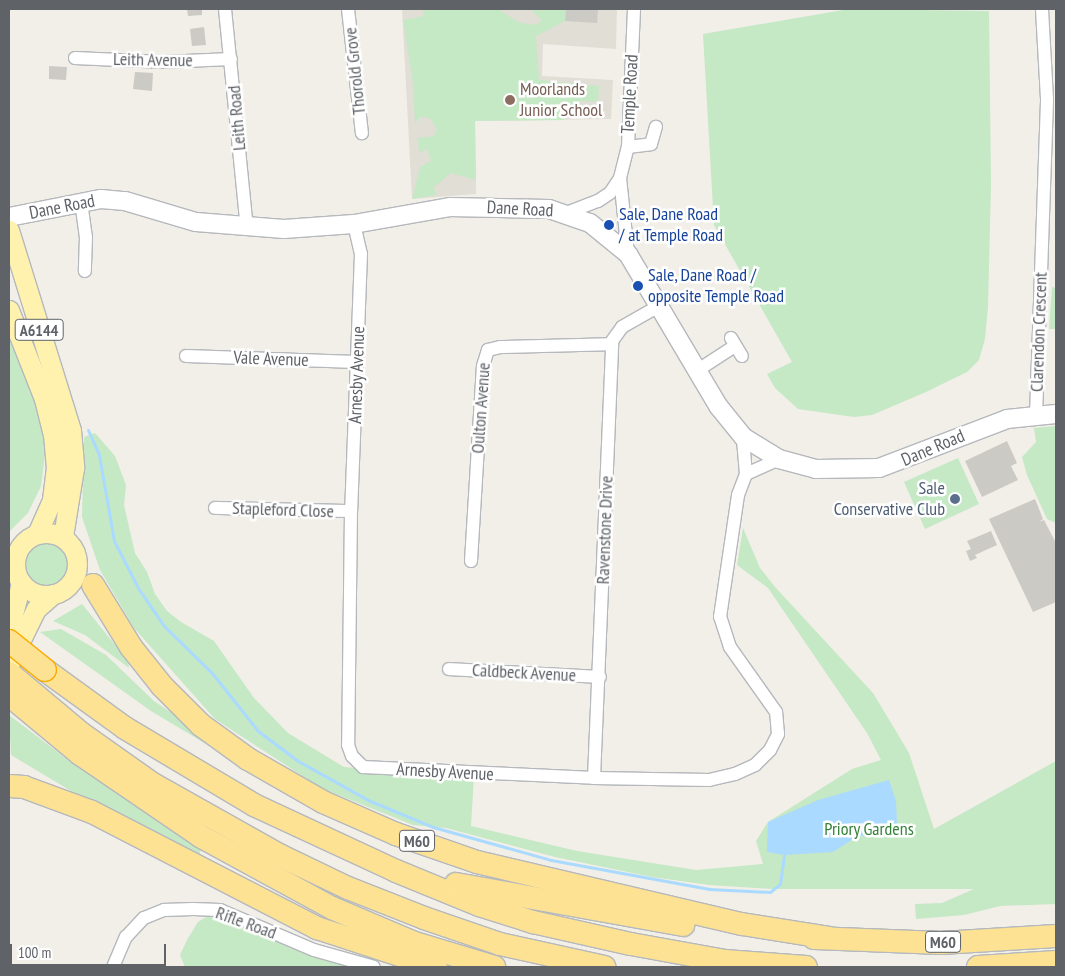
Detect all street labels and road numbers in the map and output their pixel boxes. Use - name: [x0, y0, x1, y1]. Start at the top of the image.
- street label: Thorold Grove: [340, 26, 370, 116]
- street label: Leith Avenue: [113, 49, 193, 71]
- street label: Temple Road: [617, 54, 643, 134]
- street label: Leith Road: [223, 84, 251, 152]
- street label: Dane Road: [27, 190, 97, 224]
- street label: Dane Road: [486, 196, 554, 222]
- street label: Clarendon Crescent: [1026, 272, 1052, 392]
- road number: A6144: [14, 316, 64, 344]
- street label: Arnesby Avenue: [344, 325, 370, 425]
- street label: Vale Avenue: [233, 347, 309, 371]
- street label: Oulton Avenue: [467, 362, 495, 454]
- street label: Dane Road: [898, 425, 968, 471]
- street label: Ravenstone Drive: [592, 475, 618, 585]
- street label: Stapleford Close: [232, 497, 334, 523]
- street label: Caldbeck Avenue: [471, 659, 577, 687]
- street label: Arnesby Avenue: [395, 759, 495, 785]
- road number: M60: [398, 828, 436, 854]
- street label: Rifle Road: [213, 902, 279, 944]
- road number: M60: [924, 929, 962, 956]

